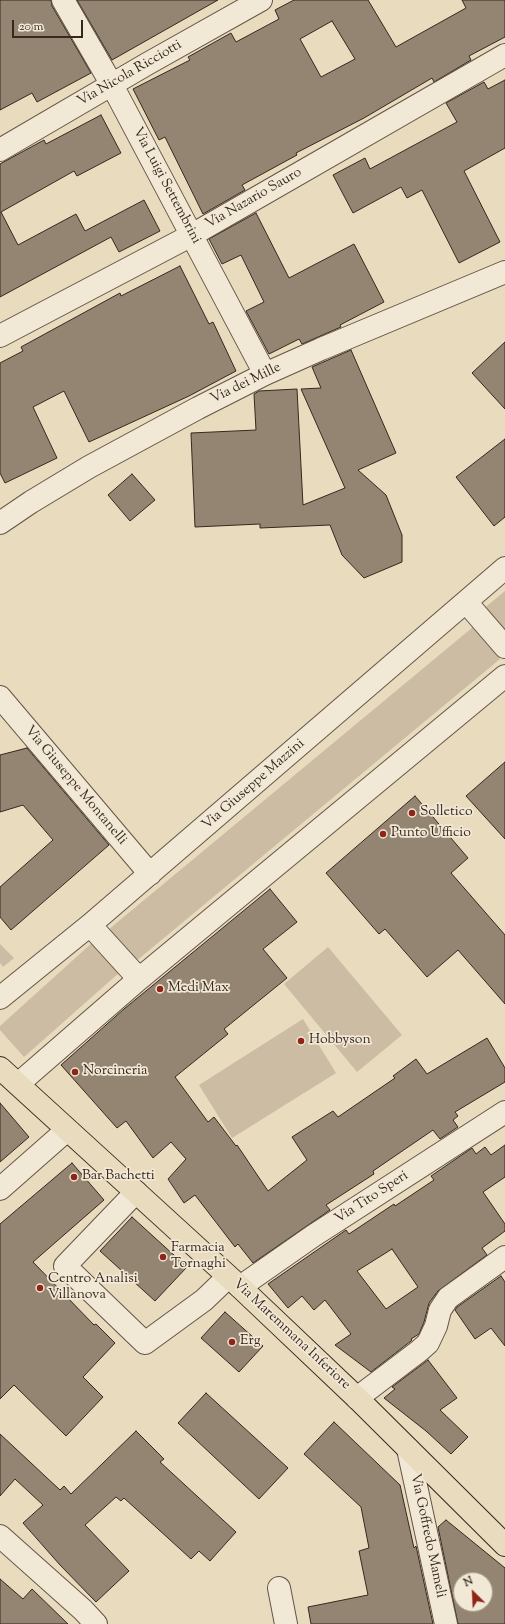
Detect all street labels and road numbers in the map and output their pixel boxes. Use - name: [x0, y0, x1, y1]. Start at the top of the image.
- street label: Via Nicola Ricciotti: [75, 37, 185, 111]
- street label: Via Luigi Settembrini: [128, 125, 204, 247]
- street label: Via Nazario Sauro: [203, 165, 305, 233]
- street label: Via dei Mille: [208, 360, 284, 408]
- street label: Via Giuseppe Montanelli: [20, 723, 130, 849]
- street label: Via Giuseppe Mazzini: [199, 736, 309, 834]
- street label: Via Tito Speri: [332, 1168, 412, 1228]
- street label: Via Maremmana Inferiore: [229, 1276, 353, 1394]
- street label: Via Goffredo Mameli: [406, 1472, 448, 1600]

